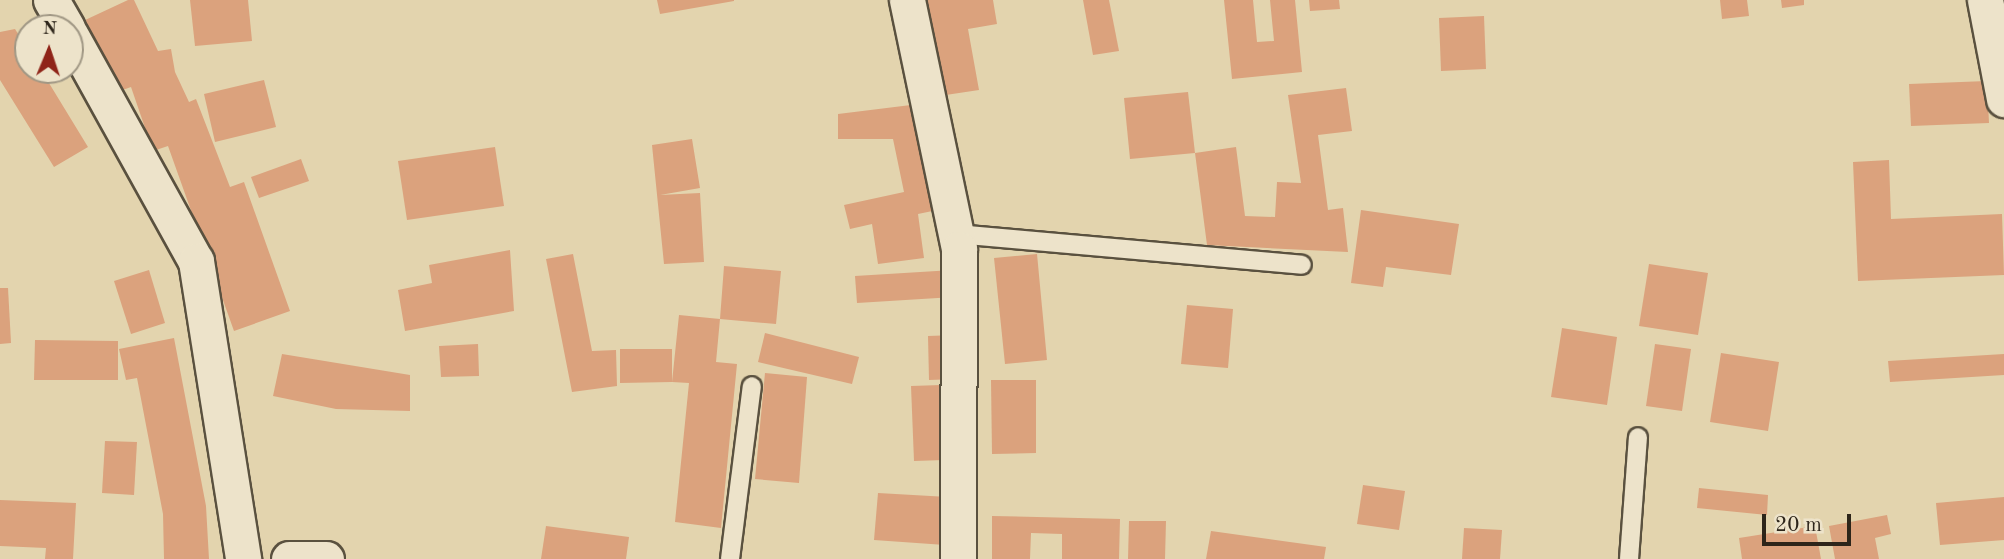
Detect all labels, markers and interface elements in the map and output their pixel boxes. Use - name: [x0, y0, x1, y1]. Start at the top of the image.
- north arrow: [14, 14, 84, 84]
- text: N: [42, 20, 57, 39]
- scale bar: [1766, 500, 1855, 544]
- text: 20 m: [1775, 515, 1822, 536]

